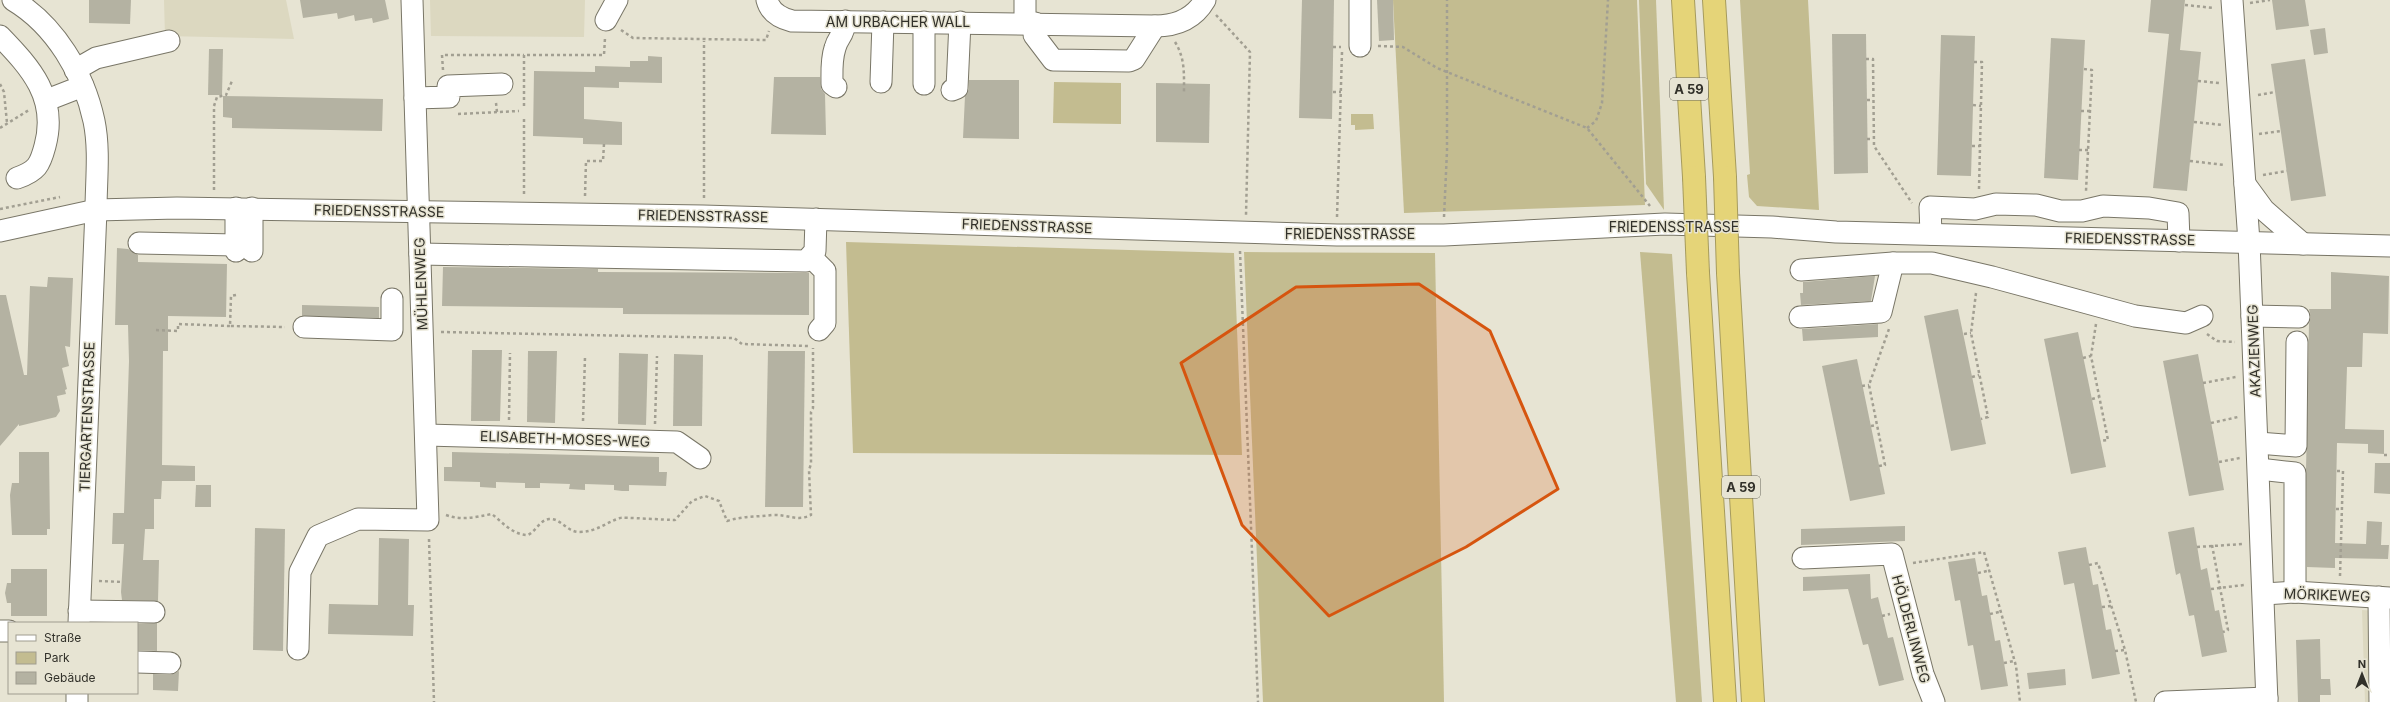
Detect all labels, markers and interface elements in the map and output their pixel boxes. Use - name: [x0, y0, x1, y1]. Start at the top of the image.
- street label: AM URBACHER WALL: [826, 13, 970, 30]
- road number: A 59: [1670, 78, 1708, 100]
- street label: FRIEDENSSTRASSE: [314, 201, 444, 220]
- street label: FRIEDENSSTRASSE: [638, 206, 768, 225]
- street label: FRIEDENSSTRASSE: [961, 215, 1093, 236]
- street label: FRIEDENSSTRASSE: [1609, 218, 1739, 235]
- street label: FRIEDENSSTRASSE: [1285, 225, 1415, 242]
- street label: FRIEDENSSTRASSE: [2065, 229, 2195, 248]
- street label: MÜHLENWEG: [410, 237, 431, 331]
- street label: AKAZIENWEG: [2243, 304, 2264, 398]
- street label: TIERGARTENSTRASSE: [75, 342, 98, 492]
- street label: ELISABETH-MOSES-WEG: [480, 427, 650, 450]
- road number: A 59: [1722, 476, 1760, 498]
- street label: HÖLDERLINWEG: [1889, 573, 1934, 685]
- street label: MÖRIKEWEG: [2283, 584, 2371, 605]
- legend: [8, 622, 138, 694]
- text: Straße: [44, 630, 81, 645]
- text: Park: [44, 650, 70, 665]
- north arrow: [2342, 654, 2382, 694]
- text: N: [2358, 657, 2366, 671]
- text: Gebäude: [44, 670, 96, 685]

